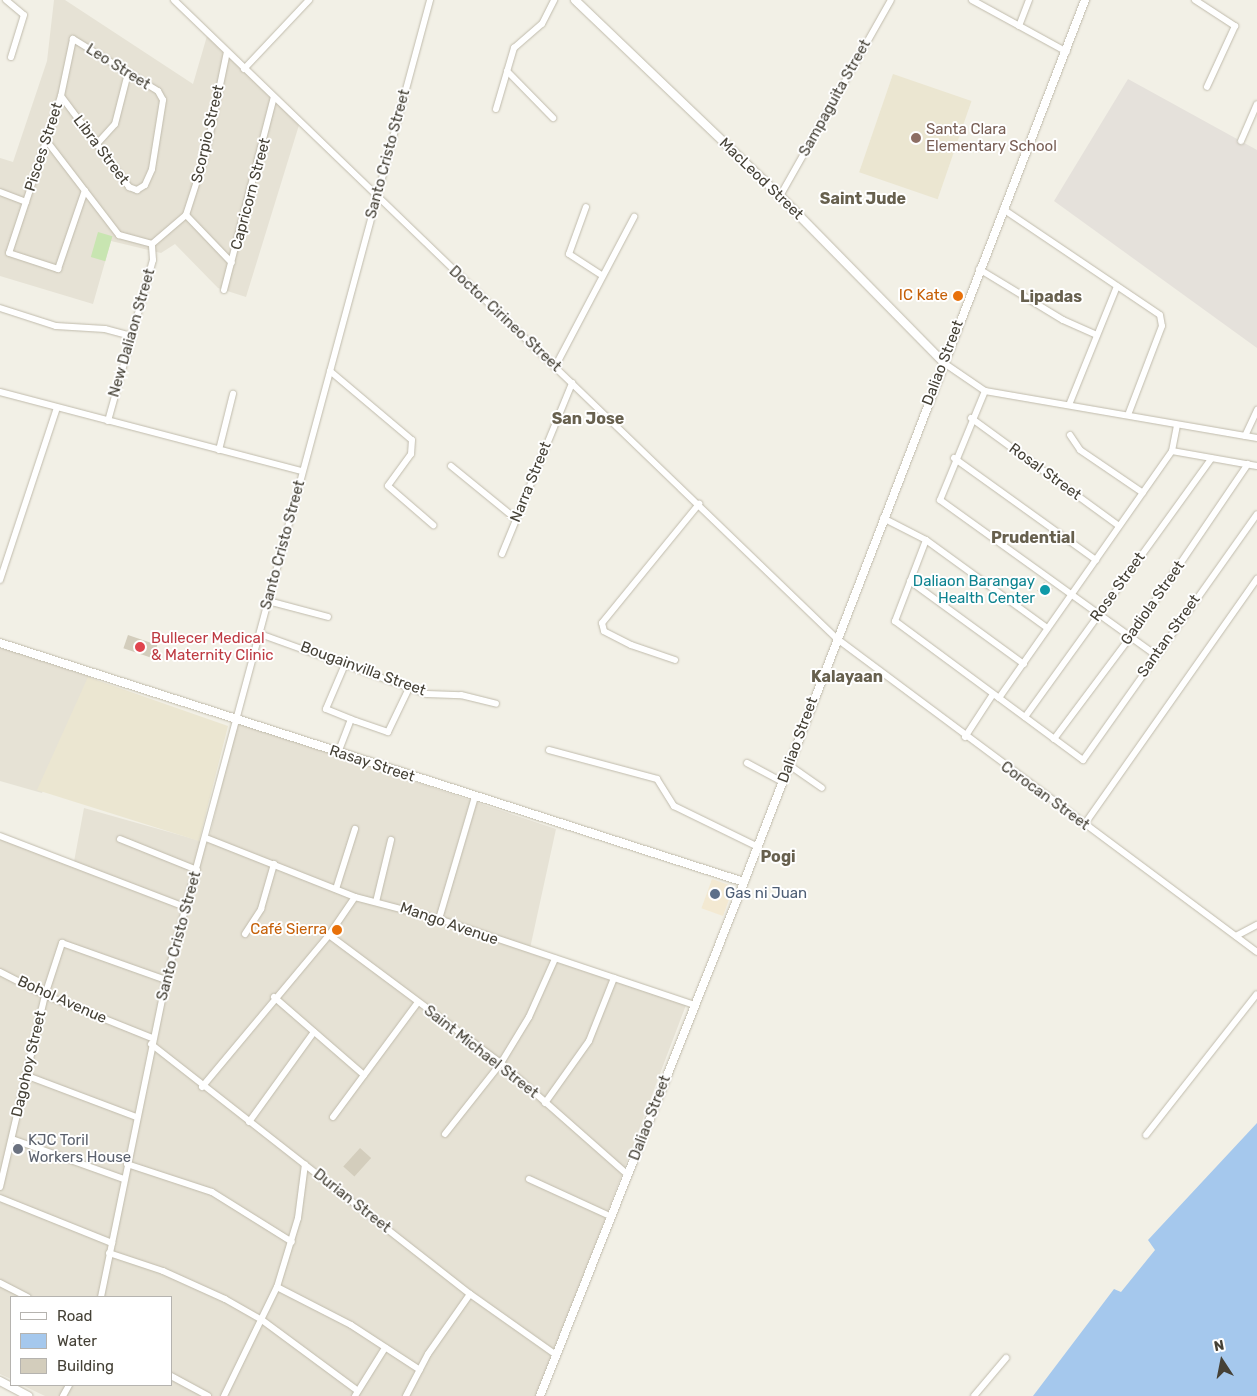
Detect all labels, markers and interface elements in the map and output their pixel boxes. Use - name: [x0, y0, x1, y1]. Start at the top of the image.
- street label: Sampaguita Street: [795, 36, 875, 160]
- street label: Leo Street: [83, 40, 153, 94]
- street label: Scorpio Street: [188, 83, 228, 185]
- street label: Santo Cristo Street: [362, 87, 414, 221]
- street label: Pisces Street: [21, 100, 67, 194]
- street label: Libra Street: [69, 112, 133, 188]
- place label: Santa Clara Elementary School: [926, 120, 1057, 155]
- marker: Santa Clara Elementary School: [910, 132, 922, 144]
- street label: MacLeod Street: [715, 134, 807, 224]
- street label: Capricorn Street: [227, 136, 275, 252]
- district label: Saint Jude: [820, 189, 906, 209]
- street label: Doctor Cirineo Street: [445, 262, 565, 376]
- street label: New Daliaon Street: [105, 266, 159, 400]
- place label: IC Kate: [899, 287, 948, 305]
- district label: Lipadas: [1020, 287, 1082, 307]
- marker: IC Kate: [952, 290, 964, 302]
- street label: Daliao Street: [919, 318, 967, 408]
- district label: San Jose: [552, 409, 624, 429]
- street label: Narra Street: [507, 439, 555, 525]
- street label: Rosal Street: [1005, 440, 1085, 504]
- street label: Santo Cristo Street: [257, 478, 309, 612]
- district label: Prudential: [991, 528, 1075, 548]
- street label: Rose Street: [1087, 549, 1149, 625]
- street label: Gadiola Street: [1117, 557, 1189, 649]
- place label: Daliaon Barangay Health Center: [913, 572, 1035, 607]
- marker: Daliaon Barangay Health Center: [1039, 584, 1051, 596]
- street label: Santan Street: [1134, 591, 1204, 681]
- place label: Bullecer Medical & Maternity Clinic: [151, 629, 274, 664]
- street label: Bougainvilla Street: [298, 638, 428, 700]
- marker: Bullecer Medical & Maternity Clinic: [133, 640, 147, 654]
- district label: Kalayaan: [811, 667, 883, 687]
- street label: Daliao Street: [774, 695, 822, 785]
- street label: Rasay Street: [327, 742, 417, 786]
- street label: Corocan Street: [997, 758, 1093, 834]
- district label: Pogi: [760, 847, 796, 867]
- street label: Santo Cristo Street: [153, 869, 205, 1003]
- place label: Gas ni Juan: [725, 885, 807, 903]
- marker: Gas ni Juan: [709, 888, 721, 900]
- street label: Mango Avenue: [397, 899, 501, 949]
- place label: Café Sierra: [250, 921, 327, 939]
- marker: Café Sierra: [331, 924, 343, 936]
- street label: Bohol Avenue: [14, 972, 110, 1028]
- street label: Saint Michael Street: [420, 1002, 542, 1102]
- street label: Dagohoy Street: [8, 1009, 50, 1119]
- street label: Daliao Street: [626, 1073, 674, 1163]
- place label: KJC Toril Workers House: [28, 1131, 131, 1166]
- marker: KJC Toril Workers House: [12, 1143, 24, 1155]
- street label: Durian Street: [310, 1165, 394, 1237]
- legend: [10, 1296, 172, 1386]
- text: Road: [57, 1307, 93, 1325]
- text: Water: [57, 1332, 97, 1350]
- north arrow: [1197, 1336, 1247, 1386]
- text: N: [1212, 1336, 1226, 1355]
- text: Building: [57, 1357, 114, 1375]

